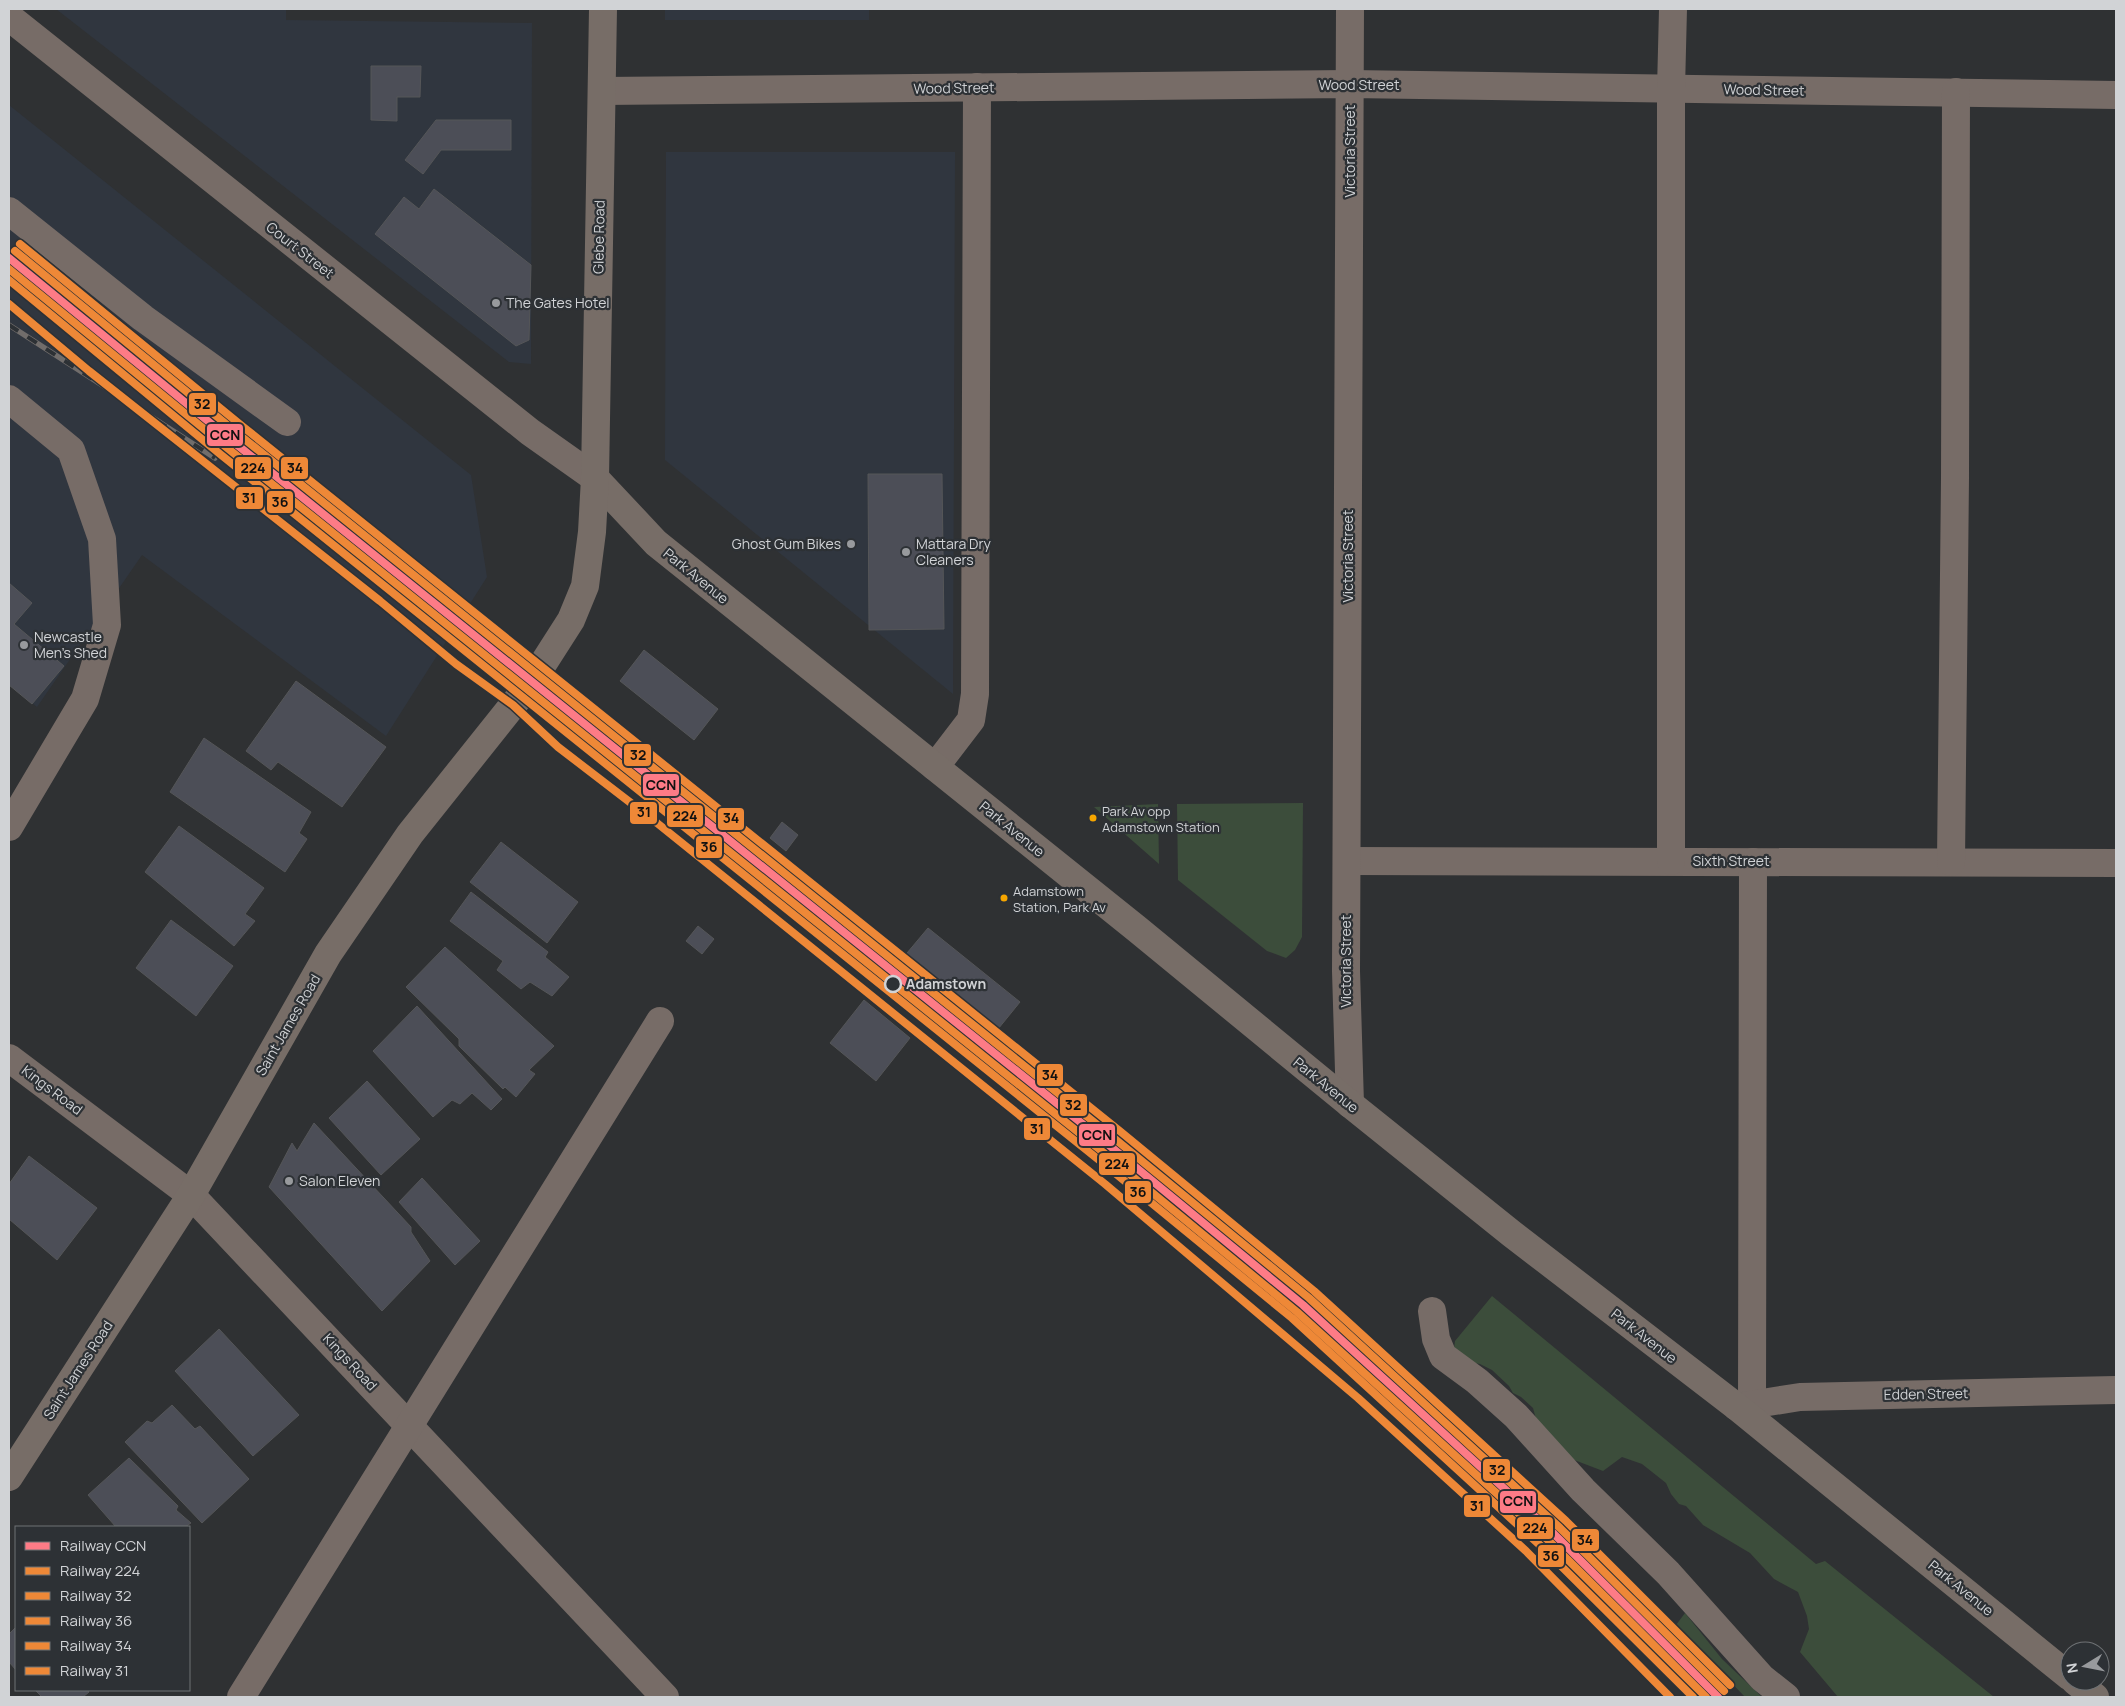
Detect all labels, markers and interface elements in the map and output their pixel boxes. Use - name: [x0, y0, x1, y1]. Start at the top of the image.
- street label: Wood Street: [1318, 75, 1400, 94]
- street label: Wood Street: [913, 77, 995, 98]
- street label: Wood Street: [1723, 79, 1805, 100]
- street label: Victoria Street: [1340, 104, 1359, 197]
- street label: Glebe Road: [588, 200, 609, 274]
- street label: Court Street: [262, 217, 338, 282]
- place label: The Gates Hotel: [506, 293, 610, 312]
- marker: The Gates Hotel: [490, 297, 502, 309]
- line badge: 32: [188, 392, 217, 416]
- text: 32: [194, 394, 210, 413]
- line badge: CCN: [206, 423, 244, 447]
- text: CCN: [210, 425, 240, 444]
- line badge: 224: [234, 456, 272, 480]
- line badge: 34: [280, 456, 309, 480]
- text: 224: [241, 458, 265, 477]
- text: 34: [287, 458, 303, 477]
- line badge: 31: [235, 486, 264, 510]
- text: 31: [242, 488, 256, 507]
- line badge: 36: [266, 490, 294, 514]
- text: 36: [272, 492, 288, 511]
- street label: Victoria Street: [1338, 509, 1357, 602]
- place label: Ghost Gum Bikes: [732, 534, 841, 553]
- place label: Mattara Dry Cleaners: [916, 534, 991, 569]
- marker: Ghost Gum Bikes: [845, 538, 857, 550]
- street label: Park Avenue: [660, 543, 733, 608]
- marker: Mattara Dry Cleaners: [900, 546, 912, 558]
- place label: Newcastle Men's Shed: [34, 627, 107, 662]
- marker: Newcastle Men's Shed: [18, 639, 30, 651]
- line badge: 32: [623, 743, 652, 767]
- text: 32: [630, 745, 646, 764]
- line badge: CCN: [642, 773, 680, 797]
- text: CCN: [646, 775, 676, 794]
- street label: Park Avenue: [976, 796, 1049, 861]
- line badge: 31: [629, 801, 658, 825]
- text: 31: [637, 802, 651, 821]
- place label: Park Av opp Adamstown Station: [1102, 802, 1220, 836]
- line badge: 224: [666, 804, 704, 828]
- text: 224: [673, 806, 697, 825]
- line badge: 34: [717, 807, 745, 831]
- text: 34: [723, 808, 739, 827]
- marker: Park Av opp Adamstown Station: [1088, 813, 1098, 823]
- line badge: 36: [695, 835, 723, 859]
- text: 36: [701, 837, 717, 856]
- street label: Sixth Street: [1692, 851, 1770, 870]
- place label: Adamstown Station, Park Av: [1013, 882, 1106, 916]
- marker: Adamstown Station, Park Av: [999, 893, 1009, 903]
- street label: Victoria Street: [1336, 914, 1355, 1007]
- street label: Saint James Road: [251, 971, 324, 1079]
- place label: Adamstown: [906, 974, 986, 993]
- marker: Adamstown: [884, 975, 902, 993]
- street label: Park Avenue: [1290, 1052, 1363, 1117]
- street label: Kings Road: [18, 1060, 87, 1119]
- line badge: 34: [1036, 1063, 1064, 1087]
- text: 34: [1042, 1065, 1058, 1084]
- line badge: 32: [1059, 1093, 1088, 1117]
- text: 32: [1065, 1095, 1081, 1114]
- line badge: 31: [1023, 1117, 1051, 1141]
- text: 31: [1030, 1119, 1044, 1138]
- line badge: CCN: [1078, 1123, 1116, 1147]
- text: CCN: [1082, 1125, 1112, 1144]
- line badge: 224: [1098, 1152, 1136, 1176]
- text: 224: [1105, 1154, 1129, 1173]
- place label: Salon Eleven: [299, 1171, 380, 1190]
- marker: Salon Eleven: [283, 1175, 295, 1187]
- line badge: 36: [1124, 1180, 1152, 1204]
- text: 36: [1130, 1182, 1146, 1201]
- street label: Park Avenue: [1607, 1304, 1681, 1367]
- street label: Saint James Road: [39, 1317, 117, 1423]
- street label: Kings Road: [319, 1329, 382, 1394]
- street label: Edden Street: [1883, 1383, 1969, 1404]
- line badge: 32: [1482, 1458, 1511, 1482]
- text: 32: [1489, 1460, 1505, 1479]
- line badge: CCN: [1499, 1490, 1537, 1514]
- text: CCN: [1503, 1491, 1533, 1510]
- line badge: 31: [1463, 1494, 1491, 1518]
- text: 31: [1470, 1496, 1484, 1515]
- line badge: 224: [1516, 1516, 1554, 1540]
- text: 224: [1523, 1518, 1547, 1537]
- legend: [15, 1526, 190, 1691]
- line badge: 34: [1571, 1528, 1600, 1552]
- text: 34: [1577, 1530, 1593, 1549]
- text: Railway CCN: [60, 1535, 146, 1556]
- line badge: 36: [1537, 1544, 1565, 1568]
- text: 36: [1543, 1546, 1559, 1565]
- street label: Park Avenue: [1925, 1555, 1998, 1620]
- text: Railway 224: [60, 1560, 140, 1581]
- text: Railway 32: [60, 1585, 132, 1606]
- text: Railway 36: [60, 1610, 132, 1631]
- text: Railway 34: [60, 1635, 132, 1656]
- north arrow: [2060, 1641, 2110, 1691]
- text: Railway 31: [60, 1660, 129, 1681]
- text: N: [2061, 1662, 2082, 1675]

